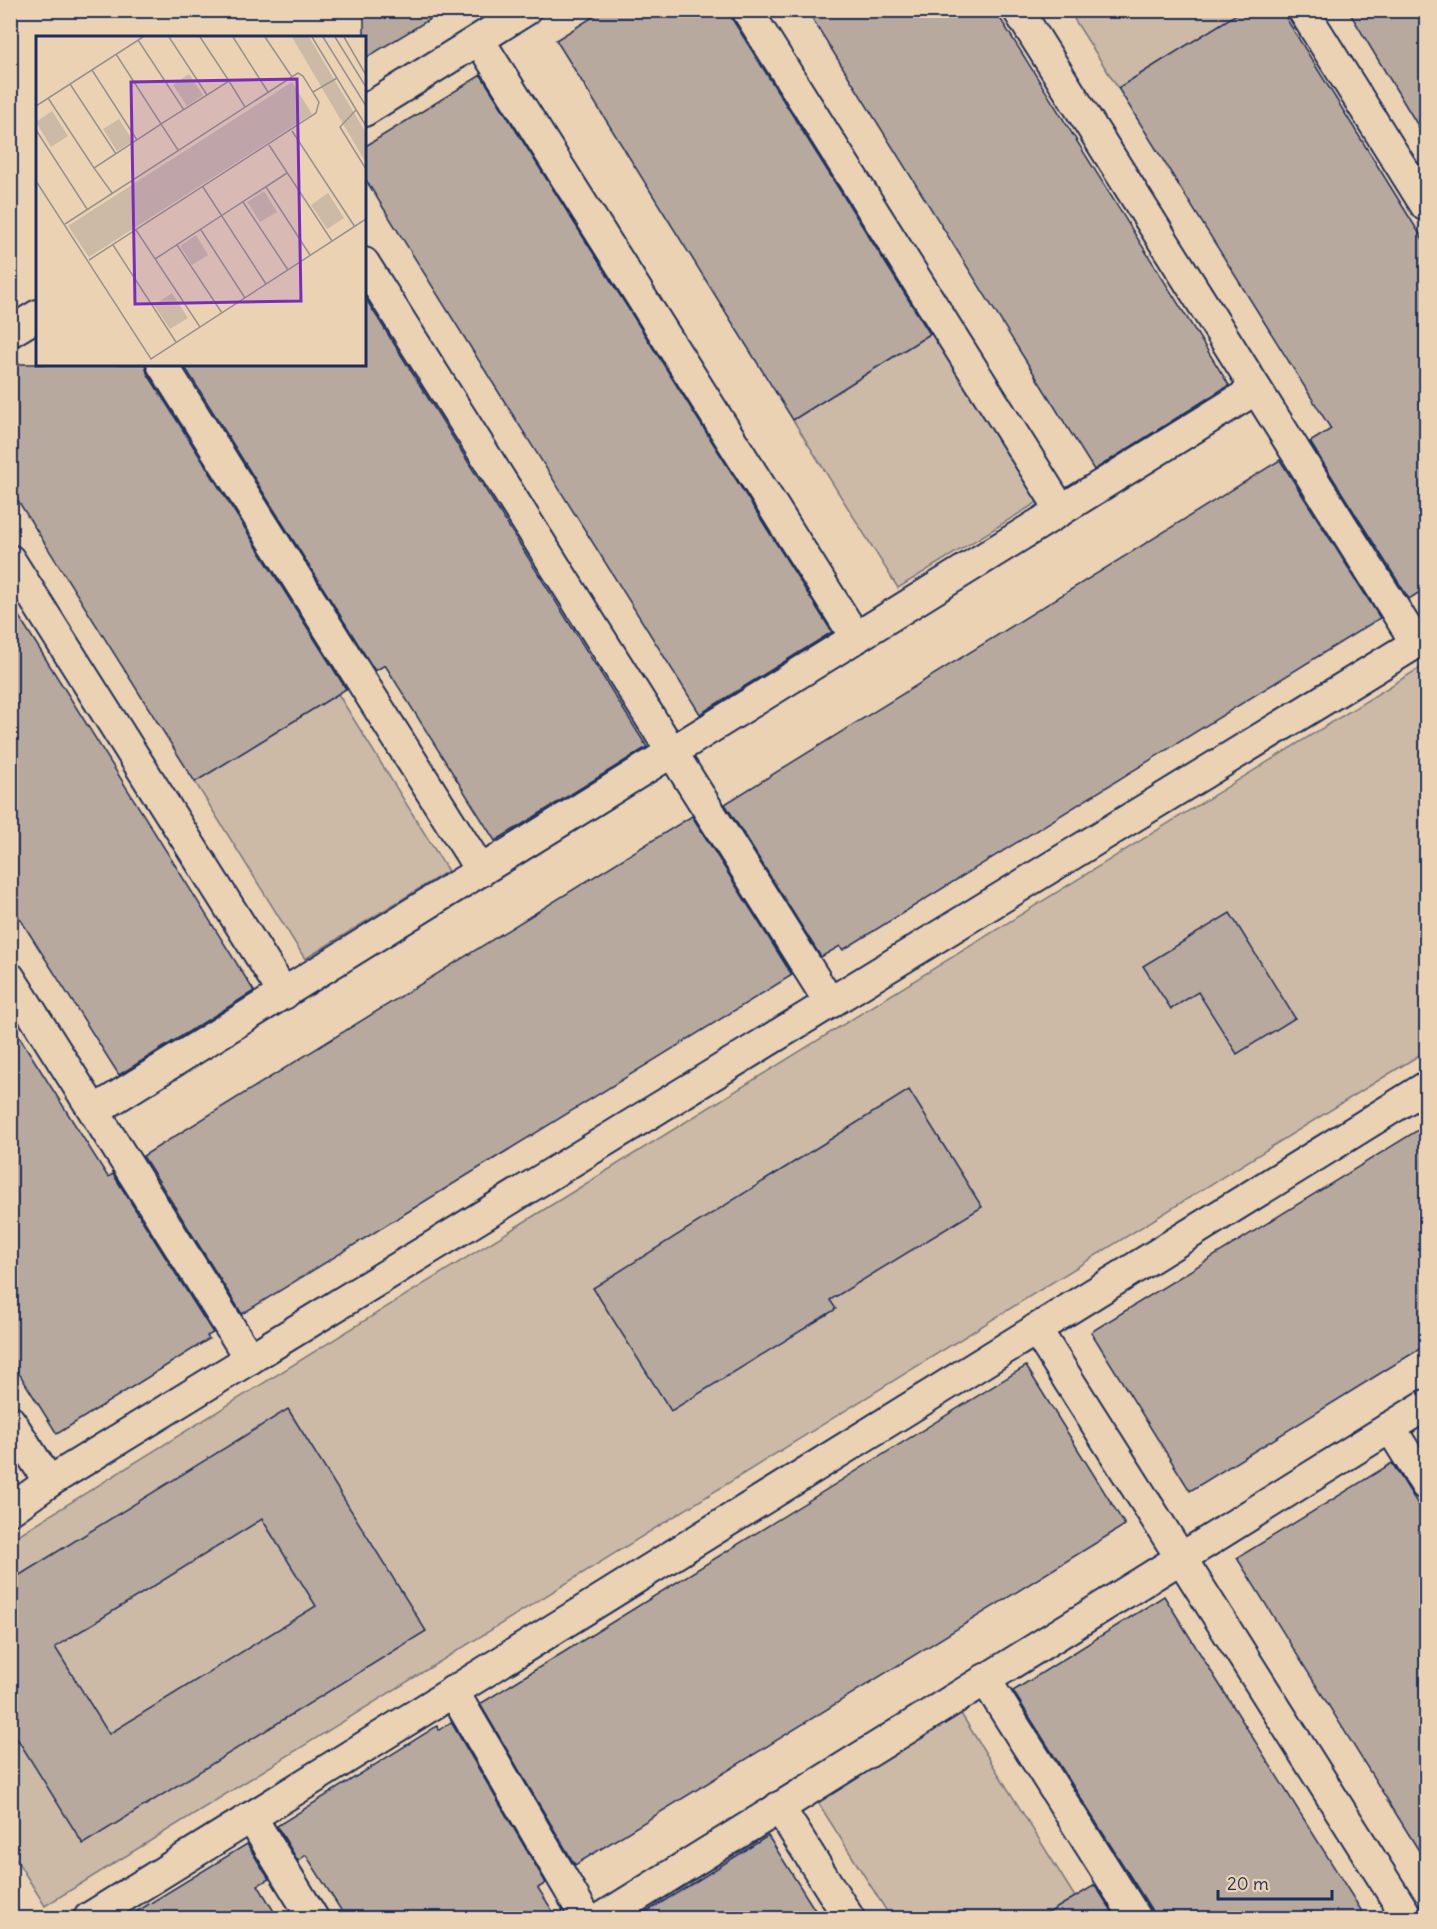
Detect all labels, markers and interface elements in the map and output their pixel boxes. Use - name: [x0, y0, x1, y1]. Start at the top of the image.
- inset map: [36, 36, 366, 366]
- scale bar: [1218, 1863, 1332, 1901]
- text: 20 m: [1227, 1872, 1269, 1895]

